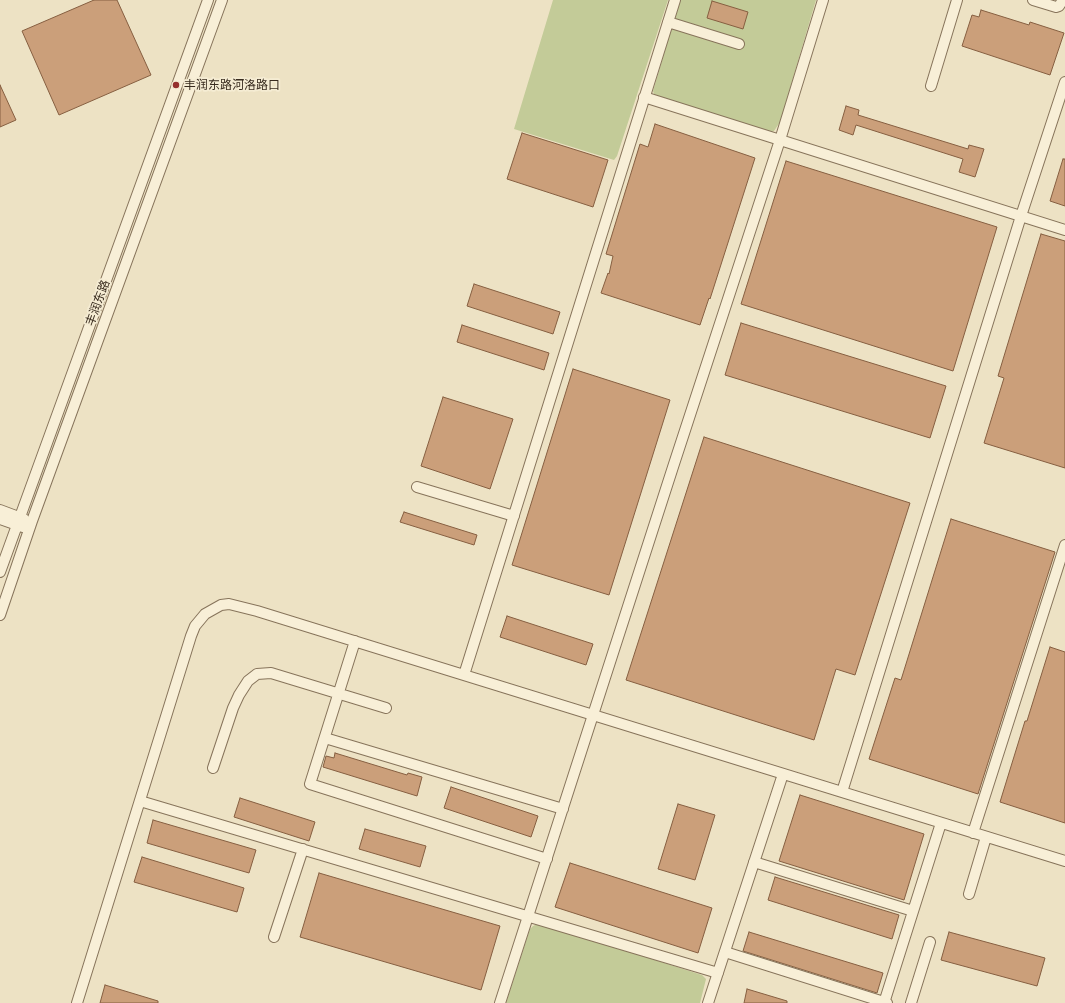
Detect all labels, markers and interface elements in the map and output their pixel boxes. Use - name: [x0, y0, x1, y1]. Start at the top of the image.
- place label: 丰润东路河洛路口: [184, 78, 280, 92]
- marker: 丰润东路河洛路口: [171, 80, 181, 90]
- street label: 丰润东路: [83, 278, 113, 328]

